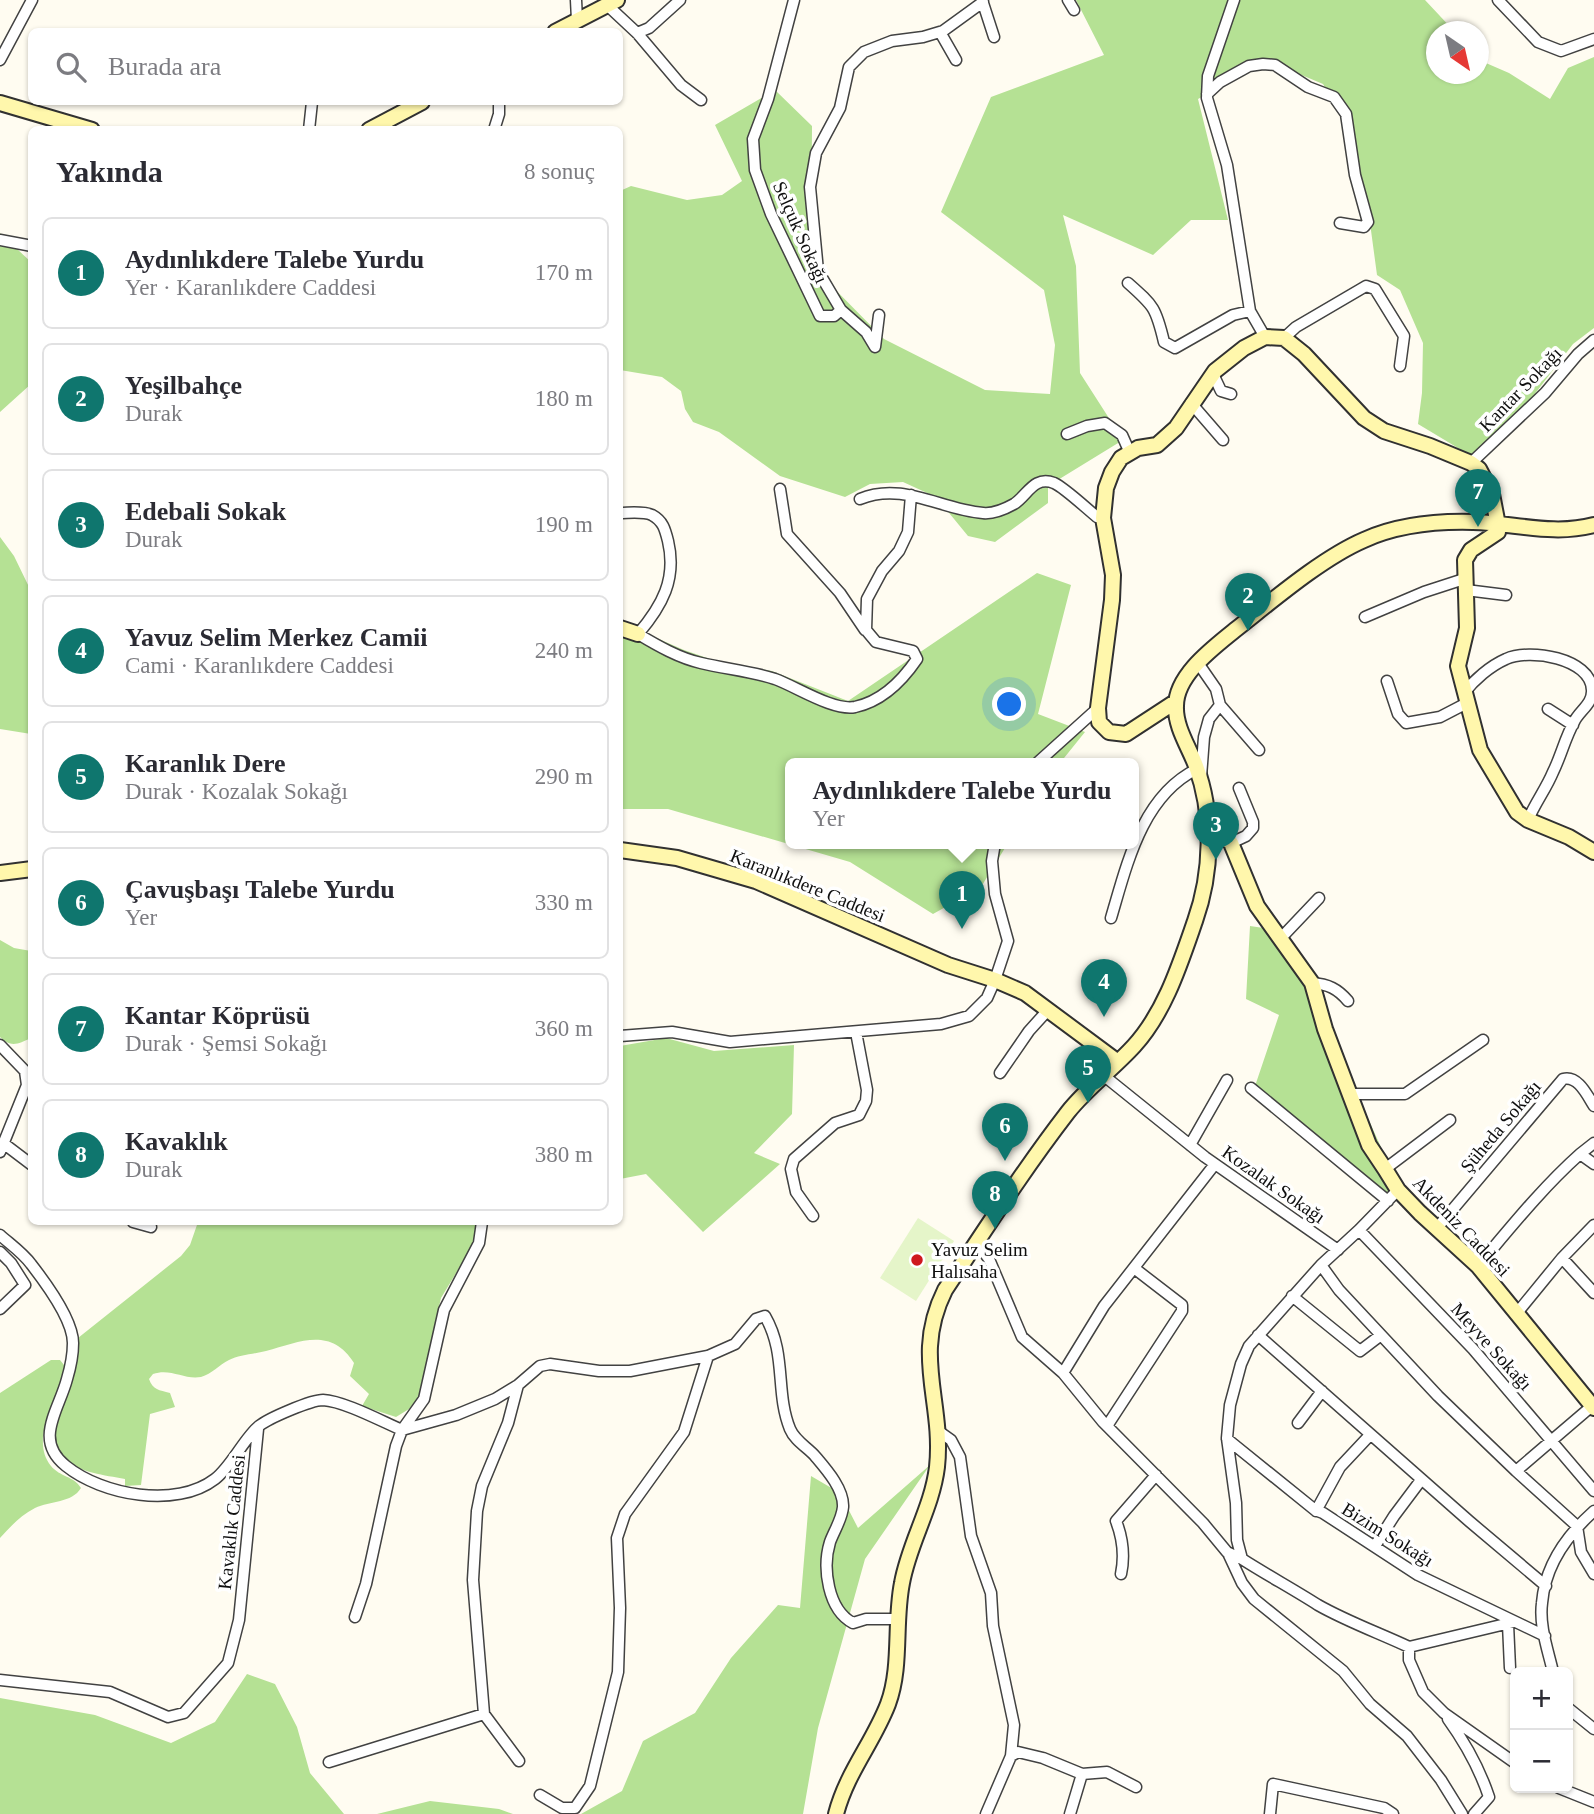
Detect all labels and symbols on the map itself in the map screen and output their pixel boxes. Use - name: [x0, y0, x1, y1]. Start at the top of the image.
- north arrow: [1426, 21, 1489, 84]
- street label: Selçuk Sokağı: [769, 178, 832, 286]
- street label: Kantar Sokağı: [1475, 343, 1566, 436]
- pin: 7: [1455, 469, 1501, 527]
- pin: 2: [1225, 573, 1271, 631]
- your location: [992, 687, 1026, 721]
- pin: 3: [1193, 802, 1239, 860]
- street label: Karanlıkdere Caddesi: [727, 845, 888, 926]
- pin: 1: [939, 871, 985, 929]
- pin: 4: [1081, 959, 1127, 1017]
- pin: 5: [1065, 1045, 1111, 1103]
- street label: Şüheda Sokağı: [1456, 1076, 1545, 1177]
- pin: 6: [982, 1103, 1028, 1161]
- street label: Kozalak Sokağı: [1218, 1141, 1329, 1228]
- pin: 8: [972, 1171, 1018, 1229]
- street label: Akdeniz Caddesi: [1409, 1172, 1514, 1281]
- place label: Yavuz Selim Halısaha: [931, 1239, 1028, 1282]
- marker: Yavuz Selim Halısaha: [909, 1252, 925, 1268]
- street label: Meyve Sokağı: [1447, 1298, 1536, 1394]
- street label: Kavaklık Caddesi: [214, 1454, 249, 1591]
- street label: Bizim Sokağı: [1338, 1498, 1437, 1571]

